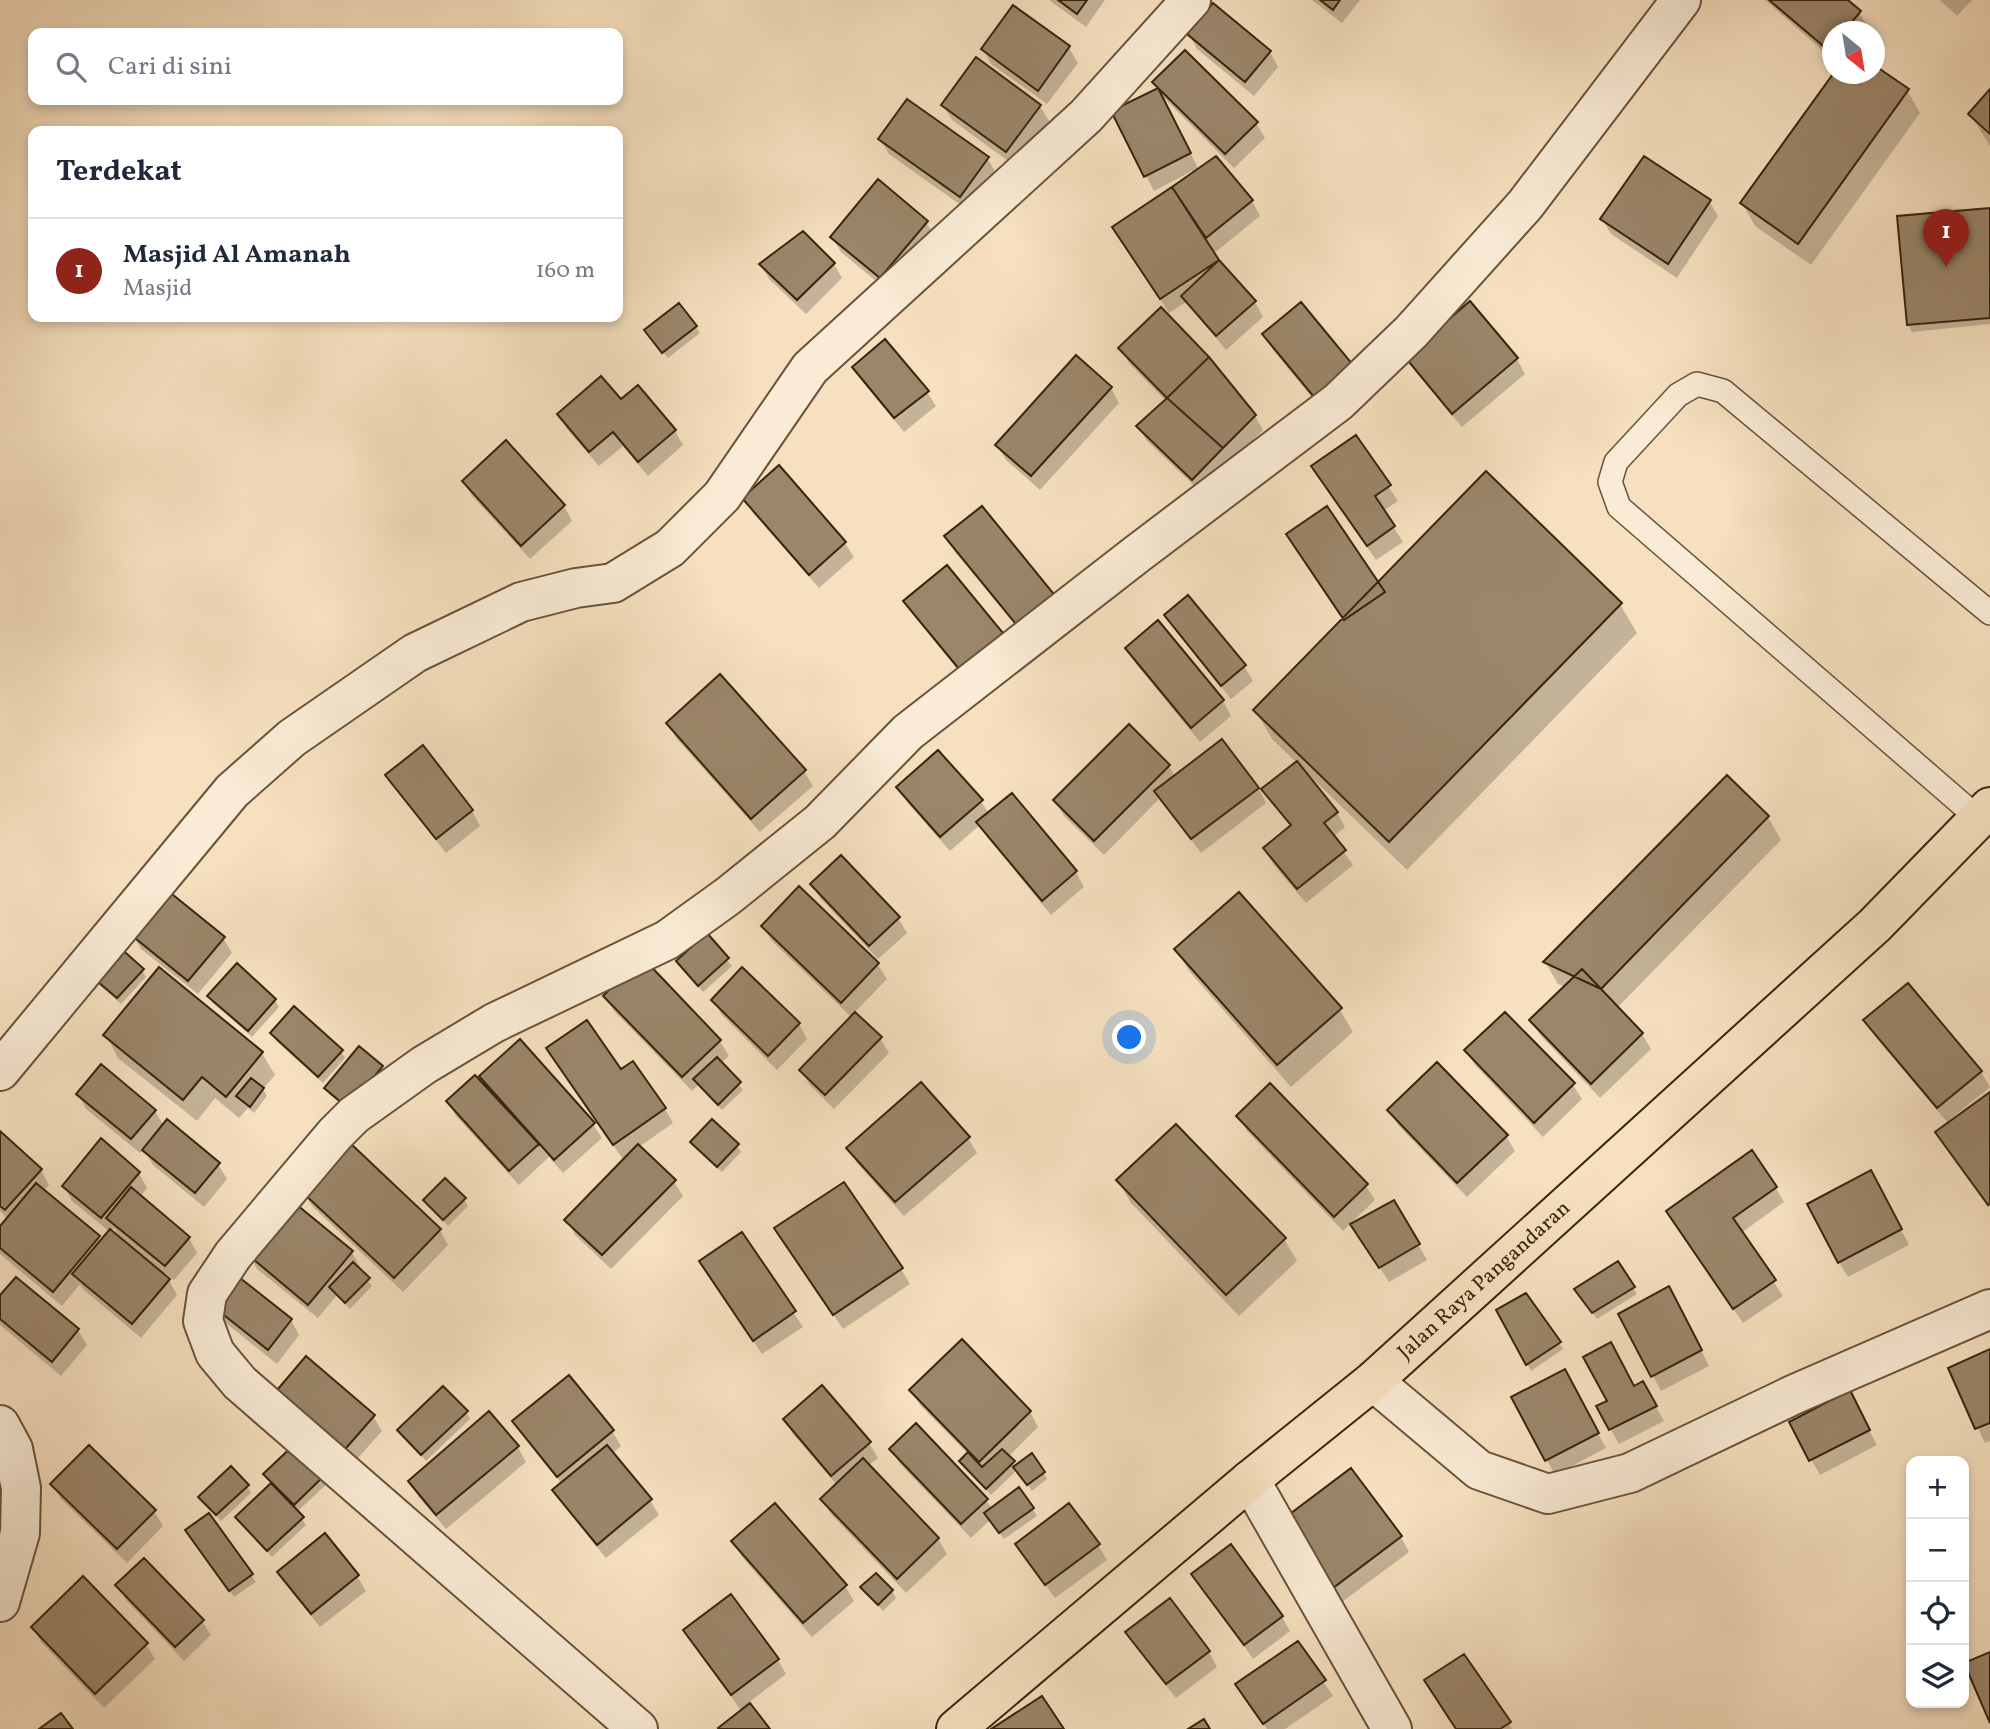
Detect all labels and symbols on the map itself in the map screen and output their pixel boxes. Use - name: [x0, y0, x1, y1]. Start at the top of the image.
- north arrow: [1822, 21, 1885, 84]
- pin: 1: [1923, 209, 1969, 267]
- your location: [1112, 1020, 1146, 1054]
- street label: Jalan Raya Pangandaran: [1391, 1194, 1577, 1366]

